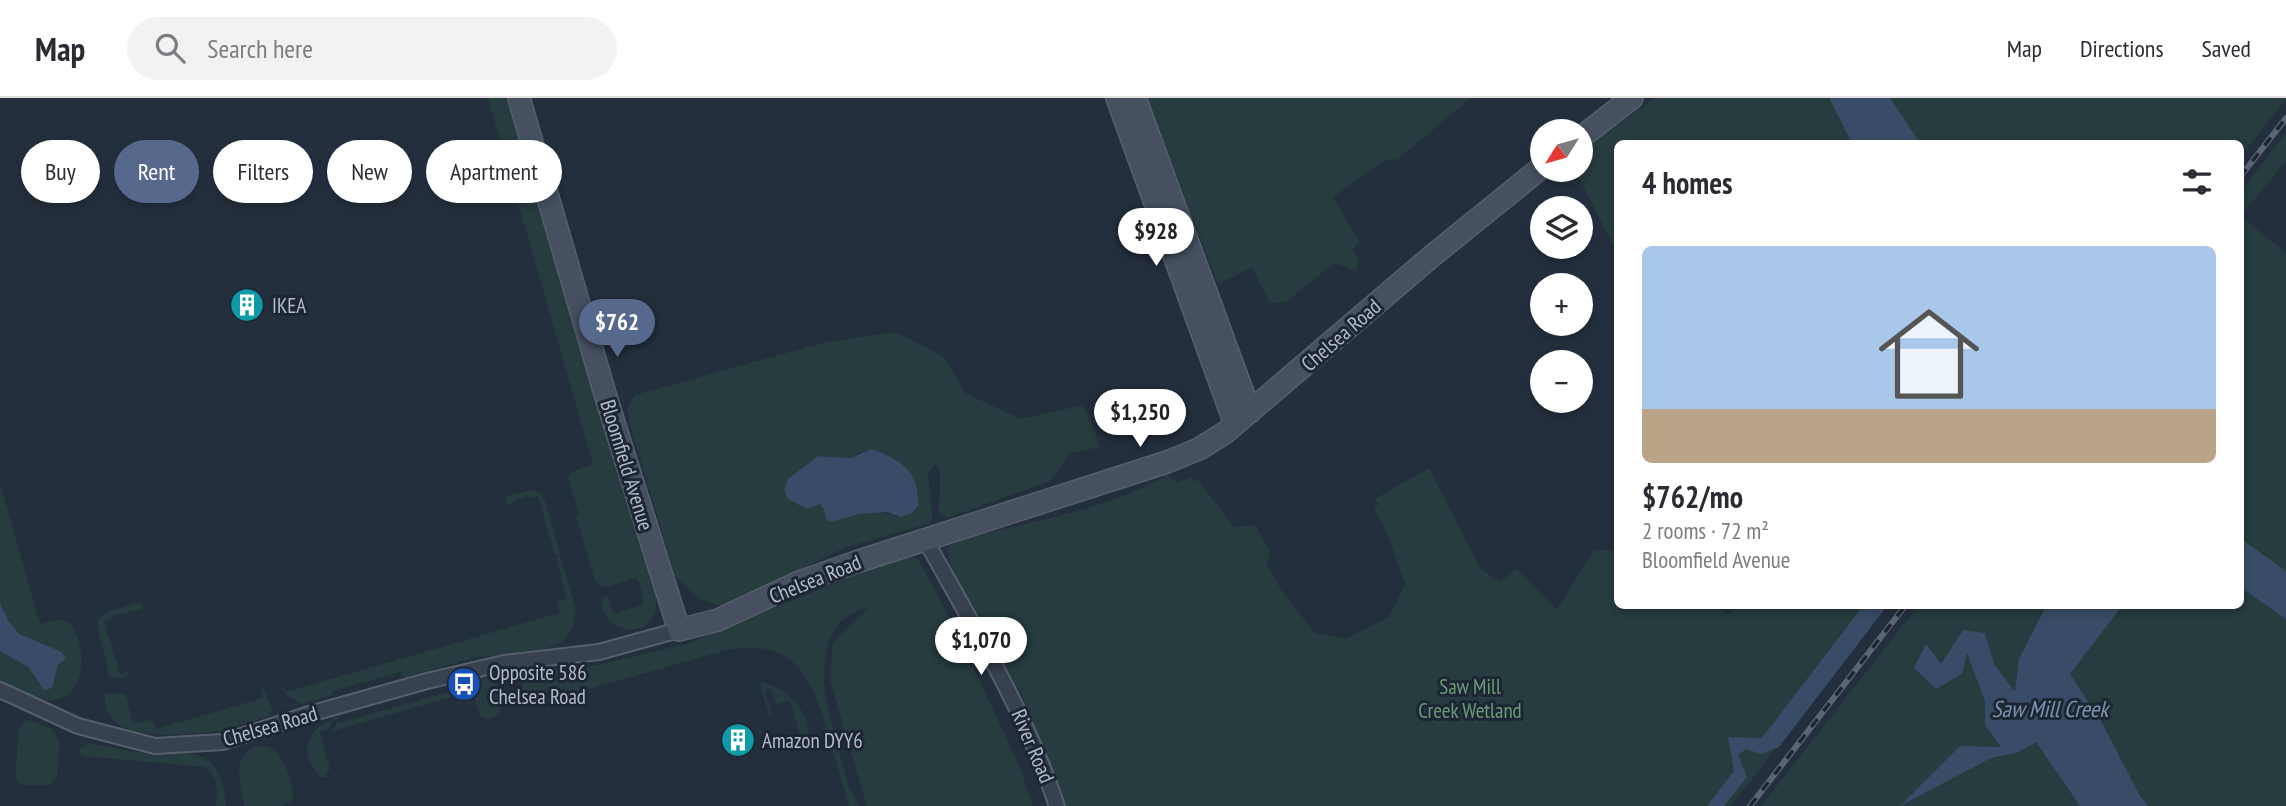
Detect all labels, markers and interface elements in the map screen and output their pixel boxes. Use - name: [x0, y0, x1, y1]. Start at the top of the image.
- search box: [127, 17, 617, 80]
- text: Map: [35, 27, 85, 70]
- icon: search: [151, 29, 189, 67]
- text: Search here: [207, 32, 313, 65]
- text: Map: [2007, 33, 2042, 64]
- text: Directions: [2080, 33, 2164, 64]
- text: Saved: [2202, 33, 2251, 64]
- north arrow: [1530, 119, 1592, 182]
- map controls: [1530, 119, 1593, 413]
- chip: Buy: [21, 140, 100, 203]
- chip: Rent: [114, 140, 199, 203]
- chip: Filters: [213, 140, 313, 203]
- chip: New: [327, 140, 412, 203]
- chip: Apartment: [426, 140, 562, 203]
- text: 4 homes: [1642, 163, 1733, 202]
- icon: filters: [2178, 163, 2216, 201]
- button: layers: [1530, 196, 1593, 259]
- pin: $928: [1115, 208, 1197, 268]
- text: $928: [1134, 216, 1178, 245]
- button: +: [1530, 273, 1593, 336]
- building icon: IKEA: [228, 286, 266, 324]
- icon: home: [1866, 291, 1992, 417]
- place label: IKEA: [272, 292, 306, 319]
- street label: Chelsea Road: [1296, 293, 1386, 377]
- pin: $762: [576, 300, 658, 359]
- text: $762: [595, 307, 639, 336]
- button: −: [1530, 350, 1593, 413]
- pin: $1,250: [1083, 390, 1197, 449]
- street label: Bloomfield Avenue: [594, 396, 660, 534]
- text: $1,250: [1110, 397, 1170, 426]
- text: $762/mo: [1642, 477, 1743, 516]
- text: 2 rooms · 72 m²: [1642, 516, 1769, 545]
- text: Bloomfield Avenue: [1642, 545, 1790, 574]
- street label: Chelsea Road: [765, 548, 865, 610]
- pin: $1,070: [924, 618, 1038, 677]
- text: $1,070: [951, 625, 1011, 654]
- place label: Opposite 586 Chelsea Road: [489, 659, 587, 710]
- bus stop icon: Opposite 586 Chelsea Road: [445, 665, 483, 703]
- park label: Saw Mill Creek Wetland: [1418, 673, 1522, 724]
- water label: Saw Mill Creek: [1992, 694, 2111, 723]
- street label: Chelsea Road: [220, 700, 320, 752]
- street label: River Road: [1005, 705, 1061, 787]
- building icon: Amazon DYY6: [719, 721, 757, 759]
- place label: Amazon DYY6: [762, 727, 863, 754]

